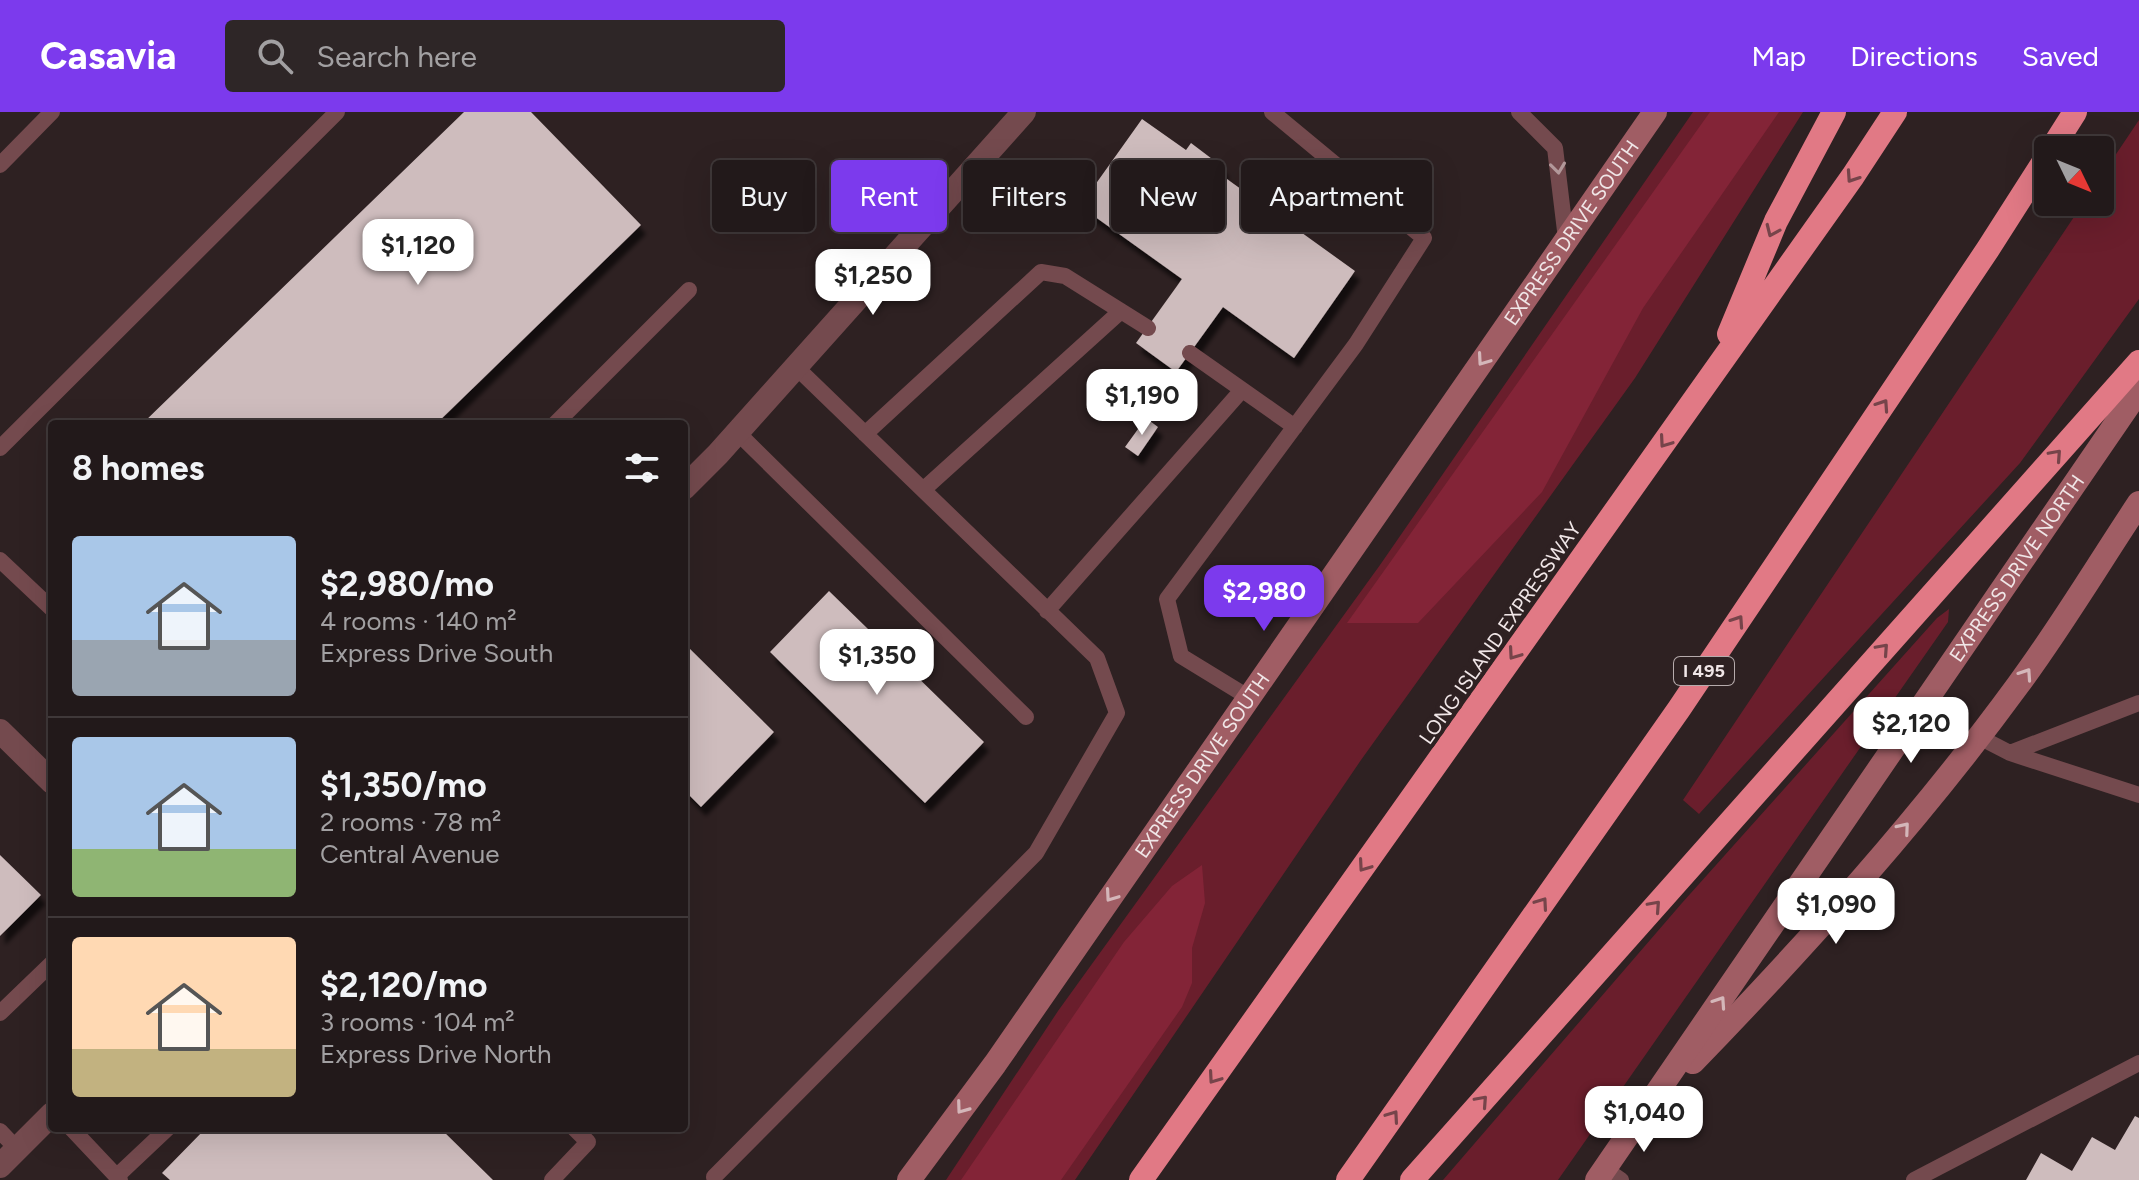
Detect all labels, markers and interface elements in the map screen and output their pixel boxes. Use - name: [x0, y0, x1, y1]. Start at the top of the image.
- search box: [225, 20, 785, 92]
- text: Casavia: [40, 33, 177, 79]
- icon: search: [253, 34, 297, 78]
- text: Search here: [317, 38, 477, 75]
- text: Map: [1752, 39, 1806, 73]
- text: Directions: [1850, 39, 1978, 73]
- text: Saved: [2022, 39, 2099, 73]
- street label: EXPRESS DRIVE SOUTH: [1499, 135, 1644, 330]
- north arrow: [2034, 136, 2114, 216]
- map controls: [2034, 136, 2114, 216]
- chip: Buy: [712, 160, 815, 232]
- chip: Rent: [831, 160, 947, 232]
- chip: Filters: [963, 160, 1095, 232]
- chip: New: [1111, 160, 1225, 232]
- chip: Apartment: [1241, 160, 1432, 232]
- one-way arrow: [1549, 162, 1566, 175]
- one-way arrow: [1847, 168, 1862, 183]
- pin: $1,120: [353, 219, 483, 287]
- one-way arrow: [1766, 223, 1782, 237]
- text: $1,120: [381, 229, 455, 261]
- pin: $1,250: [808, 249, 938, 317]
- text: $1,250: [833, 259, 913, 291]
- one-way arrow: [1478, 351, 1493, 365]
- pin: $1,190: [1077, 369, 1207, 437]
- text: $1,190: [1105, 379, 1179, 411]
- one-way arrow: [1873, 399, 1888, 413]
- one-way arrow: [1660, 433, 1675, 447]
- icon: filters: [620, 446, 664, 490]
- text: 8 homes: [72, 448, 204, 489]
- one-way arrow: [2046, 449, 2060, 464]
- street label: EXPRESS DRIVE NORTH: [1944, 470, 2089, 666]
- street label: LONG ISLAND EXPRESSWAY: [1414, 517, 1586, 749]
- text: $2,980/mo: [320, 564, 494, 605]
- pin: $2,980: [1199, 565, 1329, 633]
- icon: home: [136, 568, 232, 664]
- text: $2,980: [1222, 575, 1306, 607]
- text: 4 rooms · 140 m²: [320, 605, 517, 637]
- one-way arrow: [1728, 615, 1743, 629]
- pin: $1,350: [812, 629, 942, 697]
- text: Express Drive South: [320, 637, 553, 669]
- text: $1,350: [838, 639, 916, 671]
- one-way arrow: [1873, 644, 1888, 659]
- one-way arrow: [1509, 645, 1524, 659]
- road number: I 495: [1674, 657, 1734, 685]
- street label: EXPRESS DRIVE SOUTH: [1130, 668, 1275, 862]
- one-way arrow: [2016, 669, 2031, 683]
- pin: $2,120: [1846, 697, 1976, 765]
- text: $2,120: [1871, 707, 1951, 739]
- text: $1,350/mo: [320, 765, 487, 806]
- icon: home: [136, 769, 232, 865]
- text: 2 rooms · 78 m²: [320, 806, 501, 838]
- one-way arrow: [1894, 822, 1909, 837]
- text: Central Avenue: [320, 838, 499, 870]
- one-way arrow: [1359, 857, 1374, 872]
- pin: $1,090: [1771, 878, 1901, 946]
- one-way arrow: [1106, 887, 1121, 901]
- text: $1,090: [1796, 888, 1876, 920]
- one-way arrow: [1532, 898, 1547, 912]
- one-way arrow: [1645, 901, 1659, 916]
- text: $2,120/mo: [320, 965, 487, 1006]
- icon: home: [136, 969, 232, 1065]
- one-way arrow: [1710, 997, 1725, 1011]
- text: 3 rooms · 104 m²: [320, 1006, 515, 1038]
- text: Express Drive North: [320, 1038, 552, 1070]
- one-way arrow: [1209, 1070, 1223, 1084]
- pin: $1,040: [1579, 1086, 1709, 1154]
- one-way arrow: [1472, 1095, 1487, 1110]
- text: $1,040: [1603, 1096, 1685, 1128]
- one-way arrow: [957, 1100, 971, 1114]
- one-way arrow: [1383, 1110, 1398, 1125]

